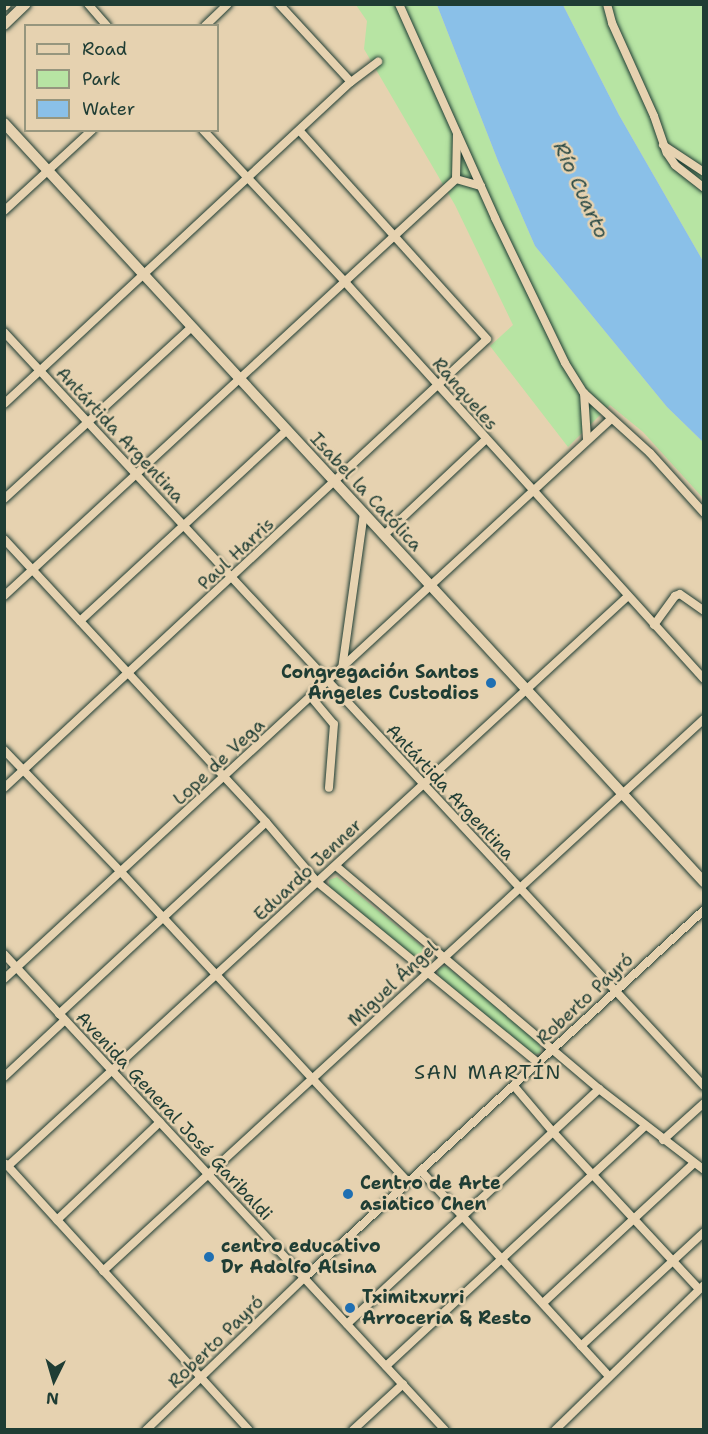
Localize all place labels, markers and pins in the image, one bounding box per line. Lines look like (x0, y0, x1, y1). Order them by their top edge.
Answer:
place label: Congregación Santos Ángeles Custodios (281, 662, 479, 704)
marker: Congregación Santos Ángeles Custodios (484, 676, 498, 690)
place label: Centro de Arte asiatico Chen (360, 1173, 501, 1216)
marker: Centro de Arte asiatico Chen (341, 1187, 355, 1201)
place label: centro educativo Dr Adolfo Alsina (221, 1236, 381, 1278)
marker: centro educativo Dr Adolfo Alsina (202, 1250, 216, 1264)
place label: Tximitxurri Arroceria & Resto (362, 1287, 531, 1330)
marker: Tximitxurri Arroceria & Resto (343, 1301, 357, 1315)

